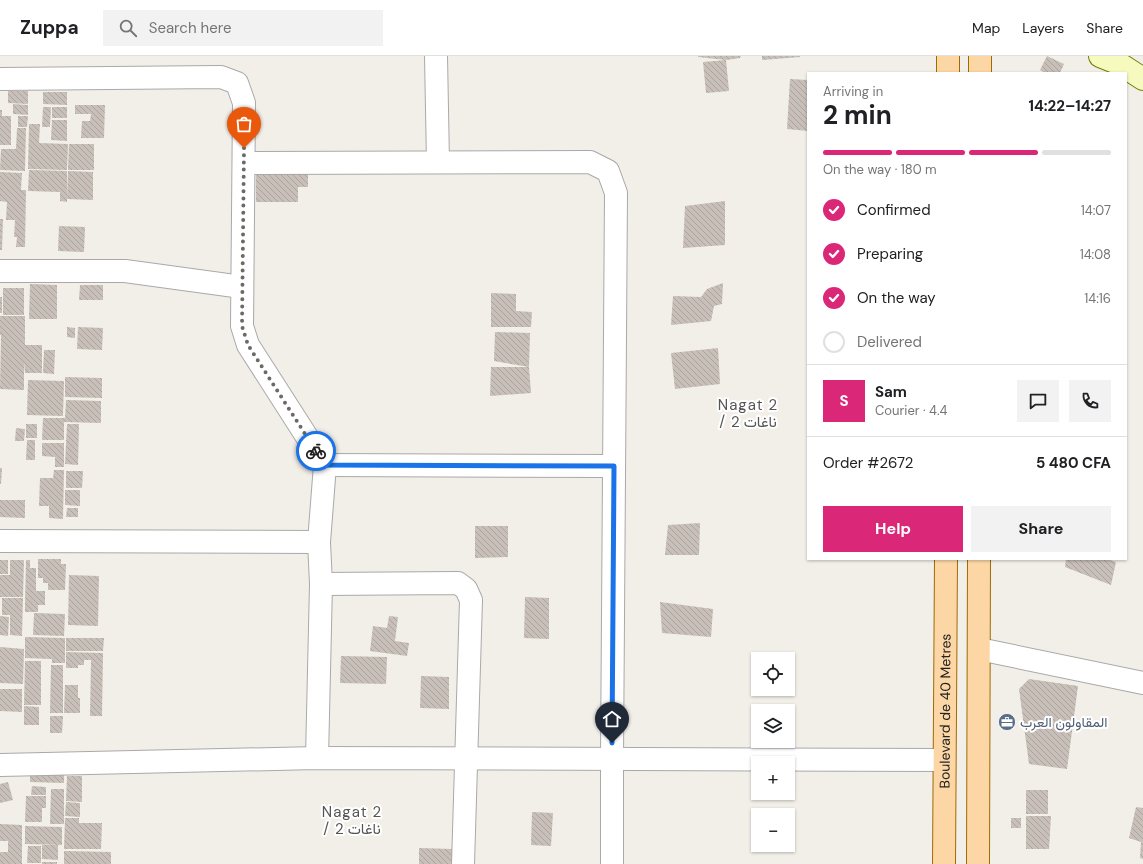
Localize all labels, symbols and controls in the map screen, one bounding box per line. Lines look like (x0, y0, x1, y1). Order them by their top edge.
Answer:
search box (103, 10, 383, 46)
text: Zuppa (20, 15, 79, 40)
icon: search (117, 17, 139, 39)
text: Search here (149, 18, 231, 38)
text: Map (972, 19, 1000, 37)
text: Layers (1022, 19, 1064, 37)
text: Share (1086, 19, 1123, 37)
text: Arriving in (823, 83, 883, 100)
text: 14:22–14:27 (1029, 96, 1111, 116)
text: 2 min (823, 98, 892, 132)
pin (227, 107, 261, 148)
icon: bag (233, 113, 255, 135)
text: On the way · 180 m (823, 161, 937, 178)
icon: check (823, 199, 845, 221)
text: Confirmed (857, 200, 931, 220)
text: 14:07 (1081, 202, 1111, 219)
icon: check (823, 243, 845, 265)
text: Preparing (857, 244, 923, 264)
text: 14:08 (1080, 246, 1111, 263)
icon: check (823, 287, 845, 309)
text: On the way (857, 288, 936, 308)
text: 14:16 (1084, 290, 1111, 307)
text: Delivered (857, 332, 922, 352)
button: chat (1017, 380, 1059, 422)
button: phone (1069, 380, 1111, 422)
text: Sam (875, 382, 907, 402)
text: S (839, 391, 849, 411)
district label: Nagat 2 / ناغات 2 (718, 395, 778, 432)
text: Courier · 4.4 (875, 402, 947, 419)
courier (296, 431, 336, 471)
icon: bike (305, 440, 327, 462)
text: Order #2672 (823, 453, 913, 473)
text: 5 480 CFA (1036, 453, 1111, 473)
button: Help (823, 506, 963, 552)
button: Share (971, 506, 1111, 552)
street label: Boulevard de 40 Metres (935, 634, 955, 789)
map controls (751, 652, 795, 852)
button: locate (751, 652, 795, 696)
pin (595, 702, 629, 743)
button: layers (751, 704, 795, 748)
icon: home (601, 708, 623, 730)
office icon: المقاولون العرب (997, 712, 1017, 732)
place label: المقاولون العرب (1020, 713, 1107, 731)
button: + (751, 756, 795, 800)
district label: Nagat 2 / ناغات 2 (322, 802, 382, 839)
button: − (751, 808, 795, 852)

